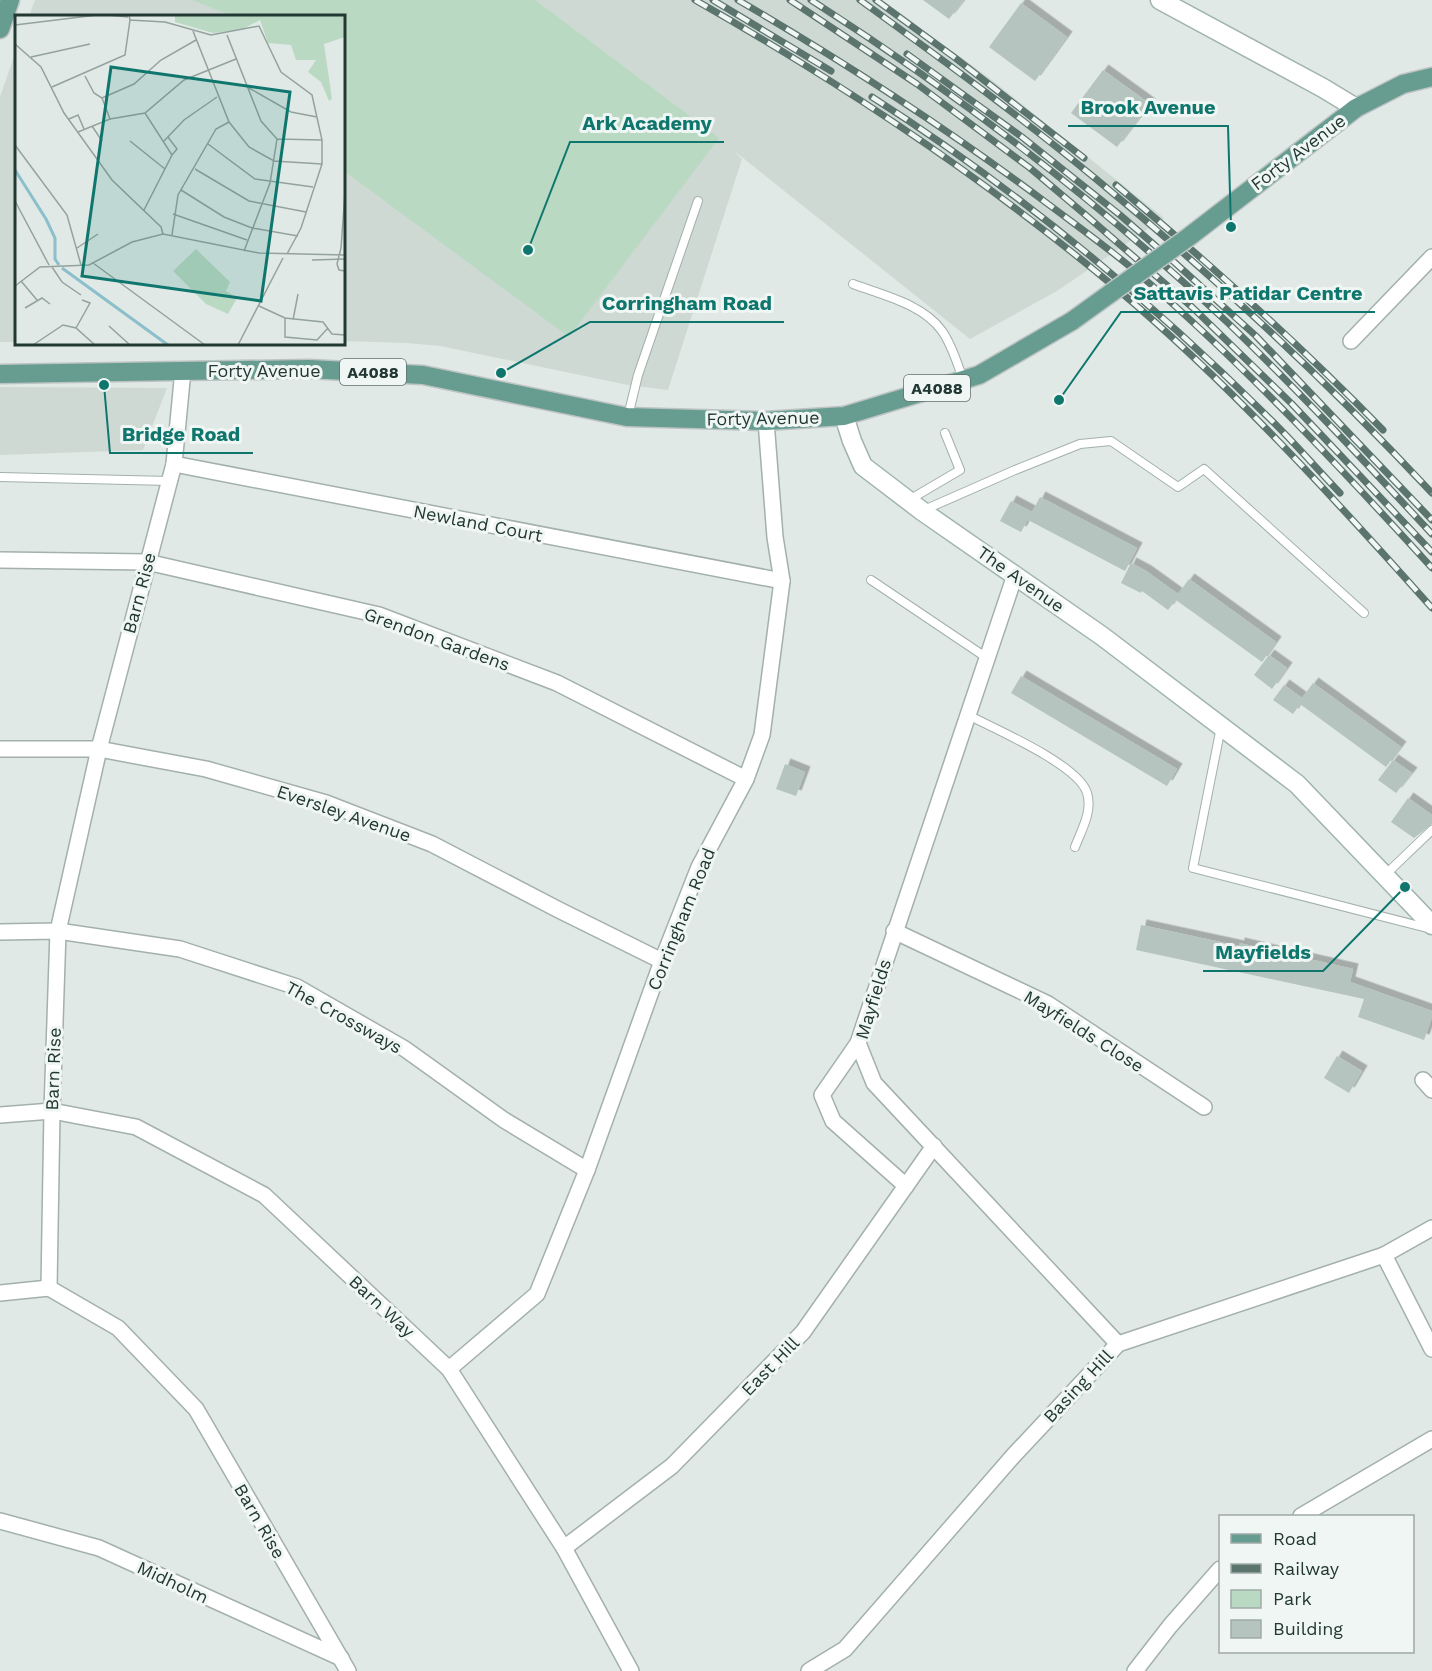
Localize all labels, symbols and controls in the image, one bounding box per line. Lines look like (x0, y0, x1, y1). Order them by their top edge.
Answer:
inset map (15, 15, 345, 345)
callout: Brook Avenue (1068, 88, 1228, 126)
text: Brook Avenue (1080, 95, 1216, 119)
callout: Ark Academy (570, 104, 724, 142)
street label: Forty Avenue (1247, 110, 1349, 194)
text: Ark Academy (582, 111, 712, 135)
callout: Sattavis Patidar Centre (1121, 274, 1375, 312)
text: Sattavis Patidar Centre (1133, 281, 1363, 305)
callout: Corringham Road (590, 284, 784, 322)
text: Corringham Road (602, 291, 772, 315)
road number: A4088 (340, 359, 406, 385)
street label: Forty Avenue (207, 360, 321, 381)
road number: A4088 (904, 375, 970, 401)
street label: Forty Avenue (706, 407, 820, 429)
callout: Bridge Road (110, 415, 253, 453)
text: Bridge Road (122, 422, 240, 446)
street label: Newland Court (412, 500, 545, 546)
street label: The Avenue (974, 541, 1068, 617)
street label: Barn Rise (118, 550, 160, 636)
street label: Grendon Gardens (361, 603, 513, 675)
street label: Eversley Avenue (274, 780, 414, 846)
street label: Corringham Road (643, 845, 719, 993)
callout: Mayfields (1203, 933, 1323, 971)
text: Mayfields (1215, 940, 1311, 964)
street label: Mayfields (851, 956, 895, 1042)
street label: The Crossways (282, 976, 406, 1058)
street label: Mayfields Close (1020, 986, 1148, 1076)
street label: Barn Rise (41, 1027, 65, 1111)
street label: Barn Way (345, 1270, 420, 1342)
street label: East Hill (737, 1332, 804, 1400)
street label: Basing Hill (1039, 1345, 1117, 1427)
street label: Barn Rise (230, 1480, 290, 1562)
legend (1219, 1515, 1414, 1653)
text: Road (1273, 1528, 1317, 1549)
street label: Midholm (134, 1556, 212, 1608)
text: Railway (1273, 1558, 1340, 1579)
text: Park (1273, 1588, 1312, 1609)
text: Building (1273, 1618, 1343, 1639)

